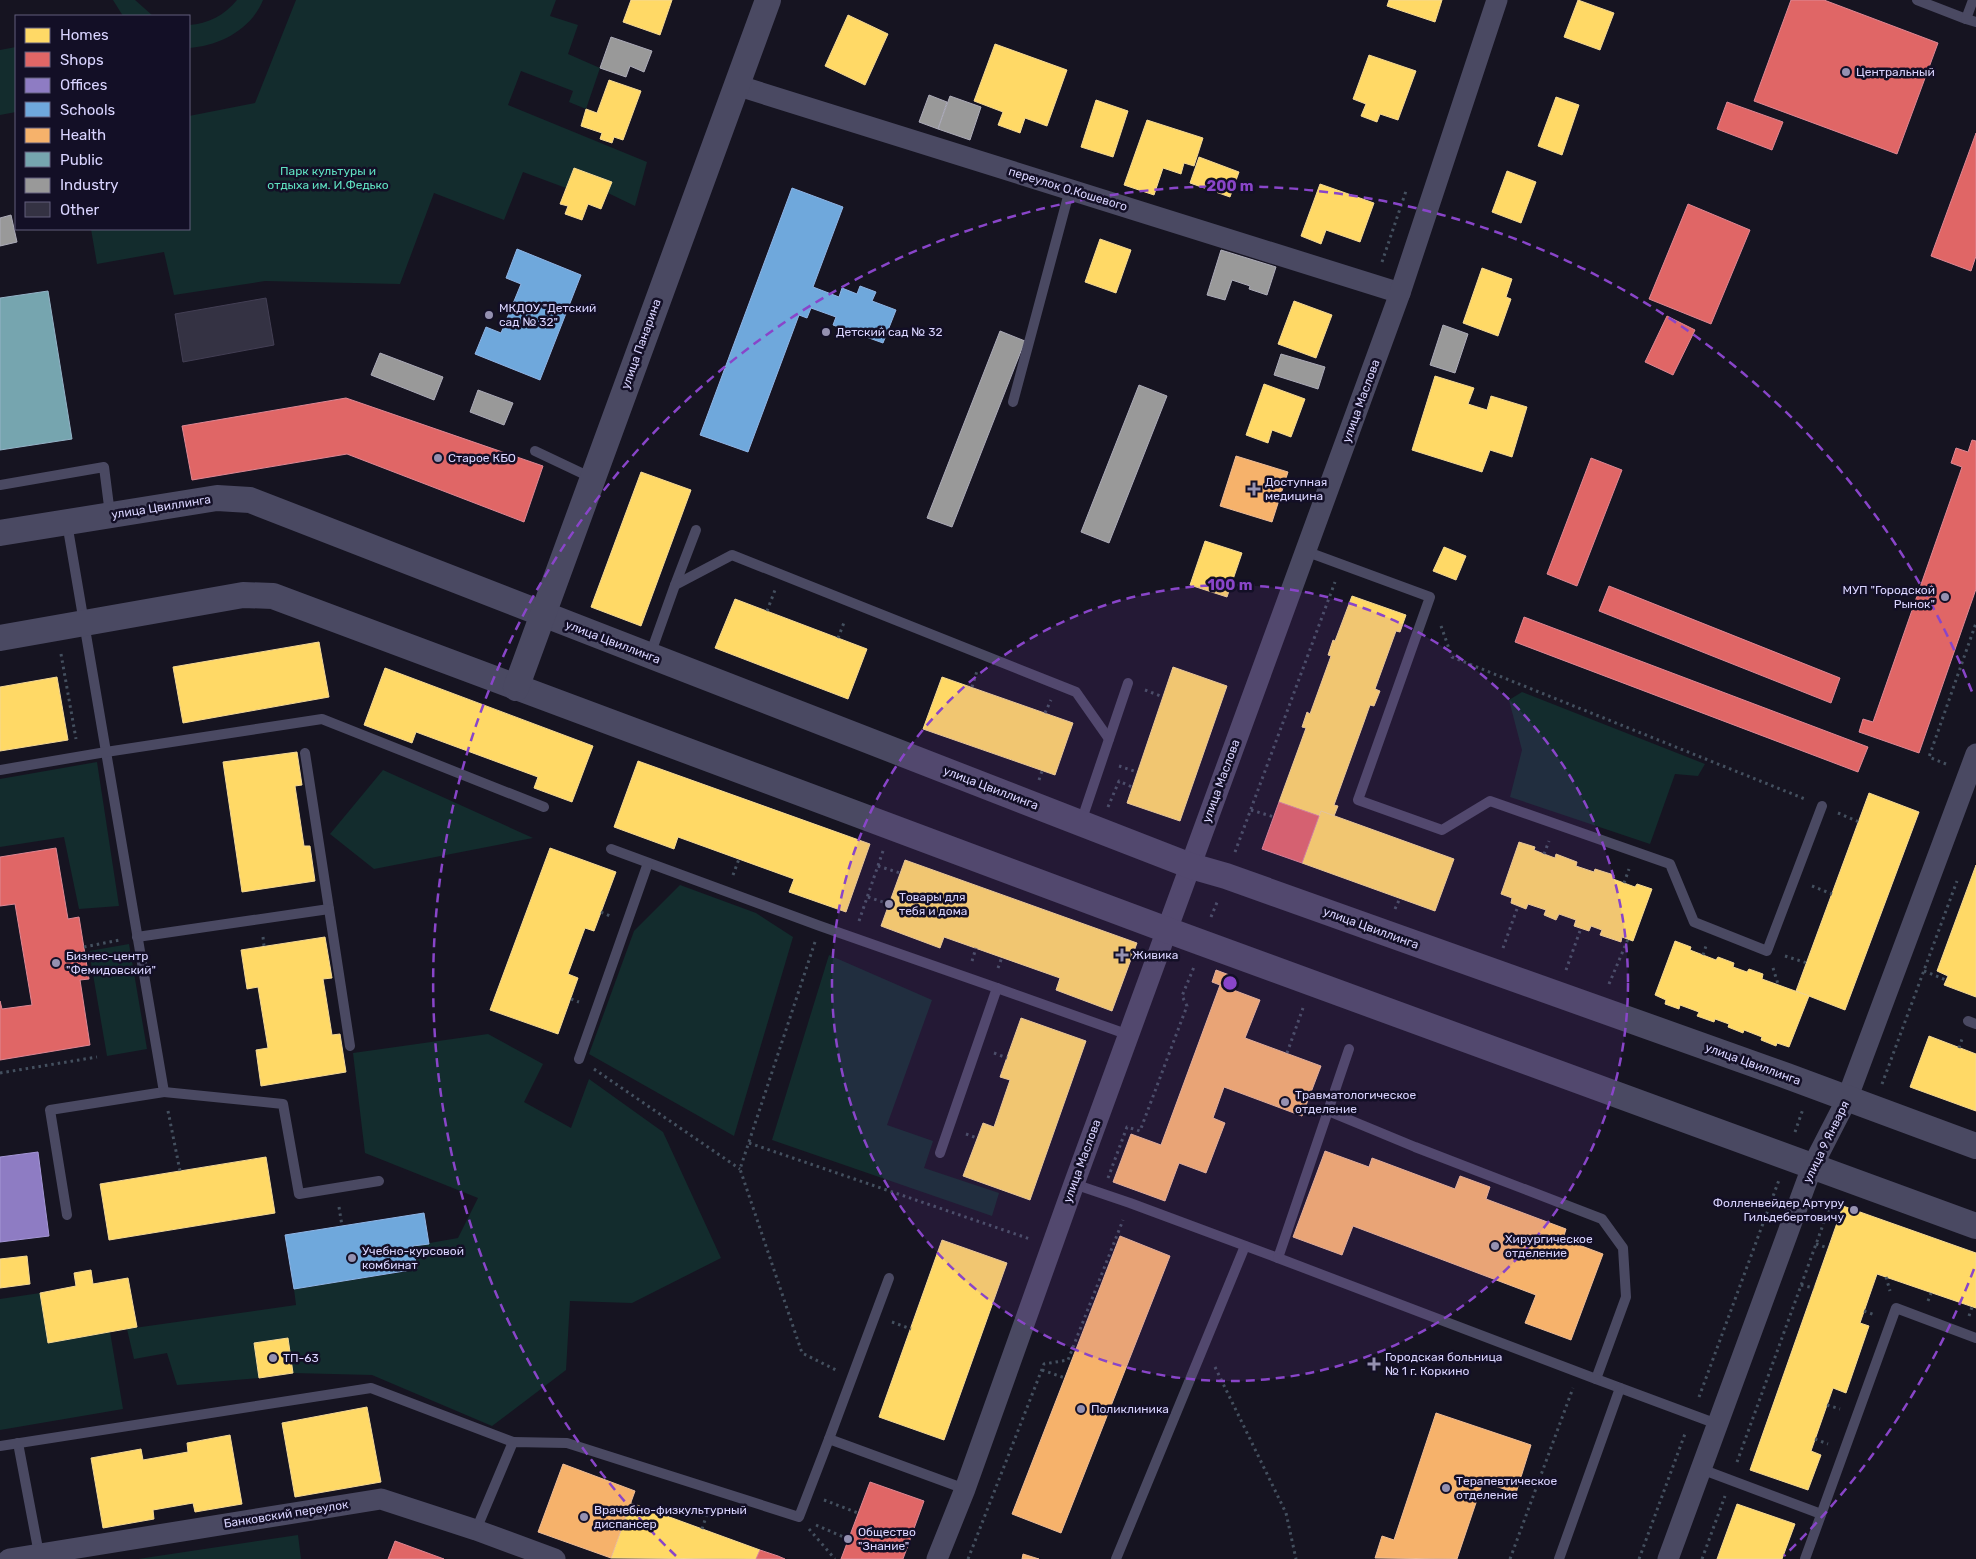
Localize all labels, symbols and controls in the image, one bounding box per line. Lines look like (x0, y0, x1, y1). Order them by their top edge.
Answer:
legend (15, 15, 190, 230)
text: Homes (60, 26, 109, 44)
text: Shops (60, 51, 104, 69)
place label: Центральный (1856, 65, 1935, 79)
marker: Центральный (1840, 66, 1852, 78)
text: Offices (60, 76, 108, 94)
text: Schools (60, 101, 116, 119)
text: Health (60, 126, 106, 144)
text: Public (60, 151, 103, 169)
park label: Парк культуры и отдыха им. И.Федько (267, 164, 389, 192)
street label: переулок О.Кошевого (1007, 164, 1129, 214)
text: Industry (60, 176, 119, 194)
text: 200 m (1206, 177, 1254, 195)
text: Other (60, 201, 100, 219)
street label: улица Панарина (618, 297, 664, 391)
place label: МКДОУ "Детский сад № 32" (499, 301, 596, 329)
marker: МКДОУ "Детский сад № 32" (483, 309, 495, 321)
place label: Детский сад № 32 (836, 325, 942, 339)
marker: Детский сад № 32 (820, 326, 832, 338)
street label: улица Маслова (1339, 358, 1383, 444)
place label: Старое КБО (448, 451, 516, 465)
marker: Старое КБО (432, 452, 444, 464)
place label: Доступная медицина (1265, 475, 1327, 503)
marker: Доступная медицина (1247, 482, 1261, 496)
street label: улица Цвиллинга (110, 492, 212, 522)
text: 100 m (1208, 576, 1252, 594)
place label: МУП "Городской Рынок" (1843, 583, 1935, 611)
marker: МУП "Городской Рынок" (1939, 591, 1951, 603)
street label: улица Цвиллинга (564, 617, 662, 667)
street label: улица Маслова (1199, 738, 1243, 824)
street label: улица Цвиллинга (942, 763, 1040, 813)
place label: Товары для тебя и дома (899, 890, 967, 918)
marker: Товары для тебя и дома (883, 898, 895, 910)
street label: улица Цвиллинга (1321, 904, 1421, 952)
place label: Живика (1132, 948, 1178, 962)
place label: Бизнес-центр "Фемидовский" (66, 949, 156, 977)
marker: Живика (1116, 949, 1128, 961)
marker: Бизнес-центр "Фемидовский" (50, 957, 62, 969)
centre of rings (1221, 974, 1239, 992)
street label: улица Цвиллинга (1703, 1040, 1803, 1088)
place label: Травматологическое отделение (1295, 1088, 1416, 1116)
marker: Травматологическое отделение (1279, 1096, 1291, 1108)
street label: улица 9 Января (1800, 1099, 1852, 1185)
street label: улица Маслова (1060, 1118, 1104, 1204)
place label: Фолленвейдер Артуру Гильдебертовичу (1713, 1196, 1844, 1224)
marker: Фолленвейдер Артуру Гильдебертовичу (1848, 1204, 1860, 1216)
place label: Хирургическое отделение (1505, 1232, 1593, 1260)
marker: Хирургическое отделение (1489, 1240, 1501, 1252)
place label: Учебно-курсовой комбинат (362, 1244, 464, 1272)
marker: Учебно-курсовой комбинат (346, 1252, 358, 1264)
place label: Городская больница № 1 г. Коркино (1385, 1350, 1502, 1378)
place label: ТП-63 (283, 1351, 319, 1365)
marker: ТП-63 (267, 1352, 279, 1364)
marker: Городская больница № 1 г. Коркино (1367, 1357, 1381, 1371)
place label: Поликлиника (1091, 1402, 1169, 1416)
marker: Поликлиника (1075, 1403, 1087, 1415)
place label: Терапевтическое отделение (1456, 1474, 1557, 1502)
marker: Терапевтическое отделение (1440, 1482, 1452, 1494)
street label: Банковский переулок (223, 1497, 350, 1531)
place label: Врачебно-физкультурный диспансер (594, 1503, 747, 1531)
marker: Врачебно-физкультурный диспансер (578, 1511, 590, 1523)
place label: Общество "Знание" (858, 1525, 916, 1553)
marker: Общество "Знание" (842, 1533, 854, 1545)

